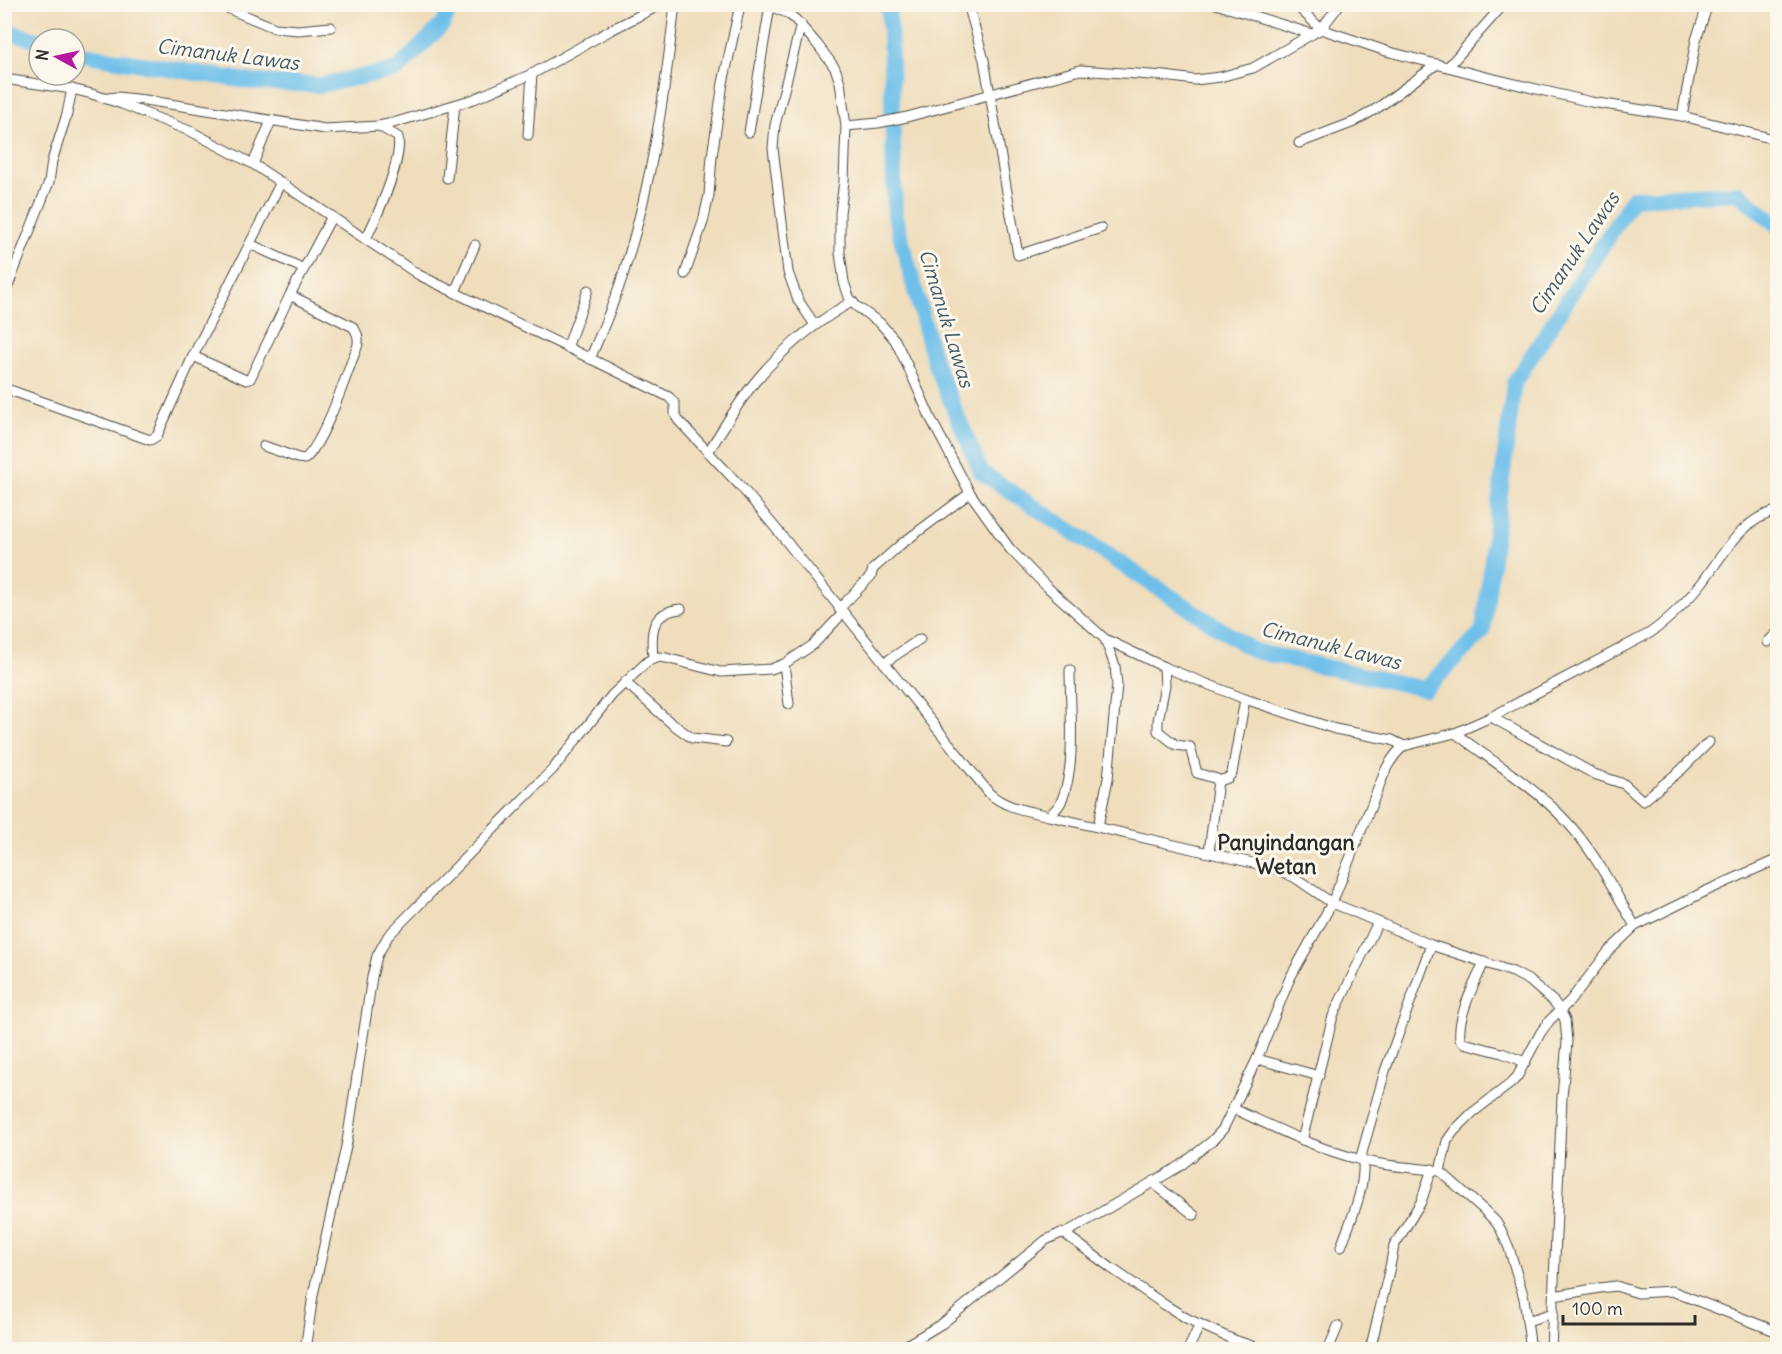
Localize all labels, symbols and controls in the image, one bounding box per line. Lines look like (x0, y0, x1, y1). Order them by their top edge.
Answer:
north arrow (27, 27, 87, 87)
water label: Cimanuk Lawas (155, 33, 302, 75)
text: N (31, 48, 53, 62)
water label: Cimanuk Lawas (1524, 185, 1625, 319)
water label: Cimanuk Lawas (914, 246, 980, 392)
water label: Cimanuk Lawas (1259, 616, 1405, 675)
district label: Panyindangan Wetan (1217, 829, 1355, 880)
scale bar (1563, 1288, 1695, 1326)
text: 100 m (1572, 1297, 1623, 1320)

